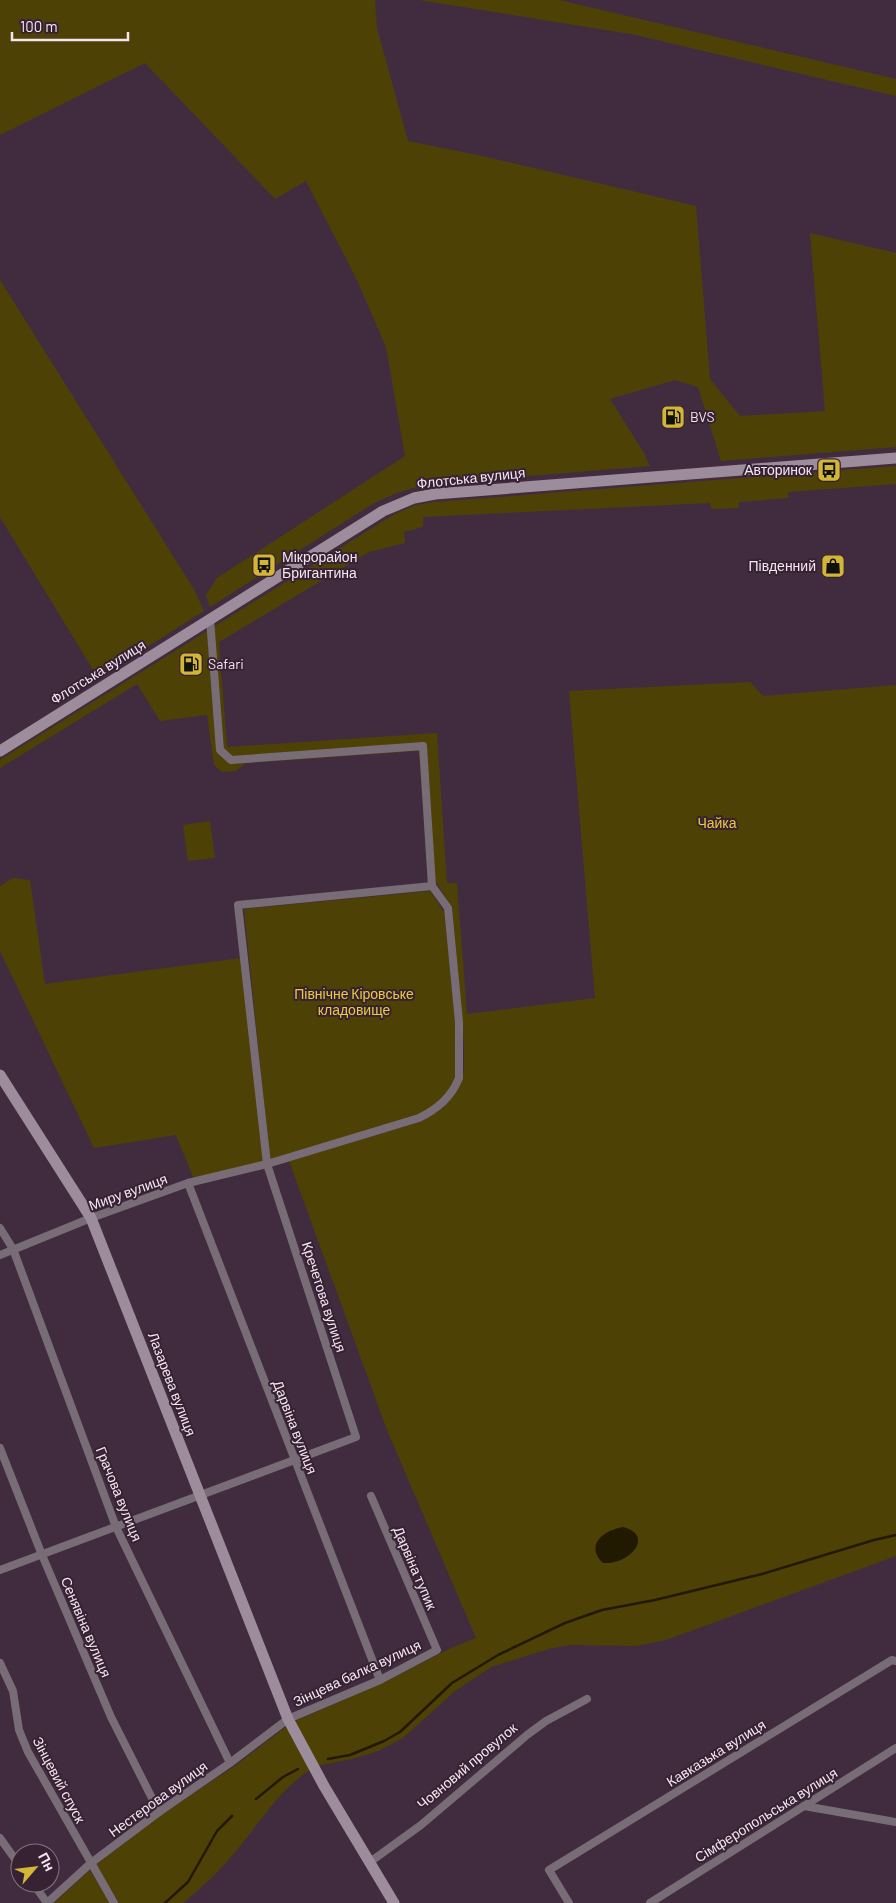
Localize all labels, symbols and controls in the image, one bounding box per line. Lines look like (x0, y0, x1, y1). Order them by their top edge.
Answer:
scale bar (12, 10, 129, 42)
text: 100 m (20, 17, 58, 35)
fuel station icon: BVS (660, 404, 686, 430)
place label: BVS (690, 408, 715, 425)
bus stop icon: Авторинок (816, 457, 842, 483)
place label: Авторинок (744, 461, 813, 478)
street label: Флотська вулиця (416, 463, 526, 492)
place label: Мікрорайон Бригантина (282, 548, 357, 581)
bus stop icon: Мікрорайон Бригантина (251, 552, 277, 578)
shop icon: Південний (820, 553, 846, 579)
place label: Південний (748, 557, 816, 574)
street label: Флотська вулиця (47, 635, 148, 708)
fuel station icon: Safari (178, 651, 204, 677)
place label: Safari (208, 655, 244, 672)
park label: Чайка (697, 814, 737, 831)
park label: Північне Кіровське кладовище (294, 985, 414, 1018)
street label: Миру вулиця (86, 1169, 169, 1214)
street label: Кречетова вулиця (299, 1239, 350, 1354)
street label: Лазарева вулиця (145, 1329, 200, 1438)
street label: Дарвіна вулиця (270, 1377, 321, 1476)
street label: Грачова вулиця (93, 1444, 146, 1544)
street label: Дарвіна тупик (390, 1524, 441, 1613)
street label: Сенявіна вулиця (58, 1574, 115, 1680)
street label: Зінцева балка вулиця (290, 1635, 423, 1710)
street label: Кавказька вулиця (663, 1715, 768, 1790)
street label: Човновий провулок (413, 1718, 521, 1812)
street label: Зінцевий спуск (30, 1734, 90, 1827)
street label: Нестерова вулиця (105, 1757, 210, 1840)
street label: Сімферопольська вулиця (691, 1764, 840, 1865)
north arrow (10, 1843, 60, 1893)
text: Пн (35, 1849, 59, 1874)

